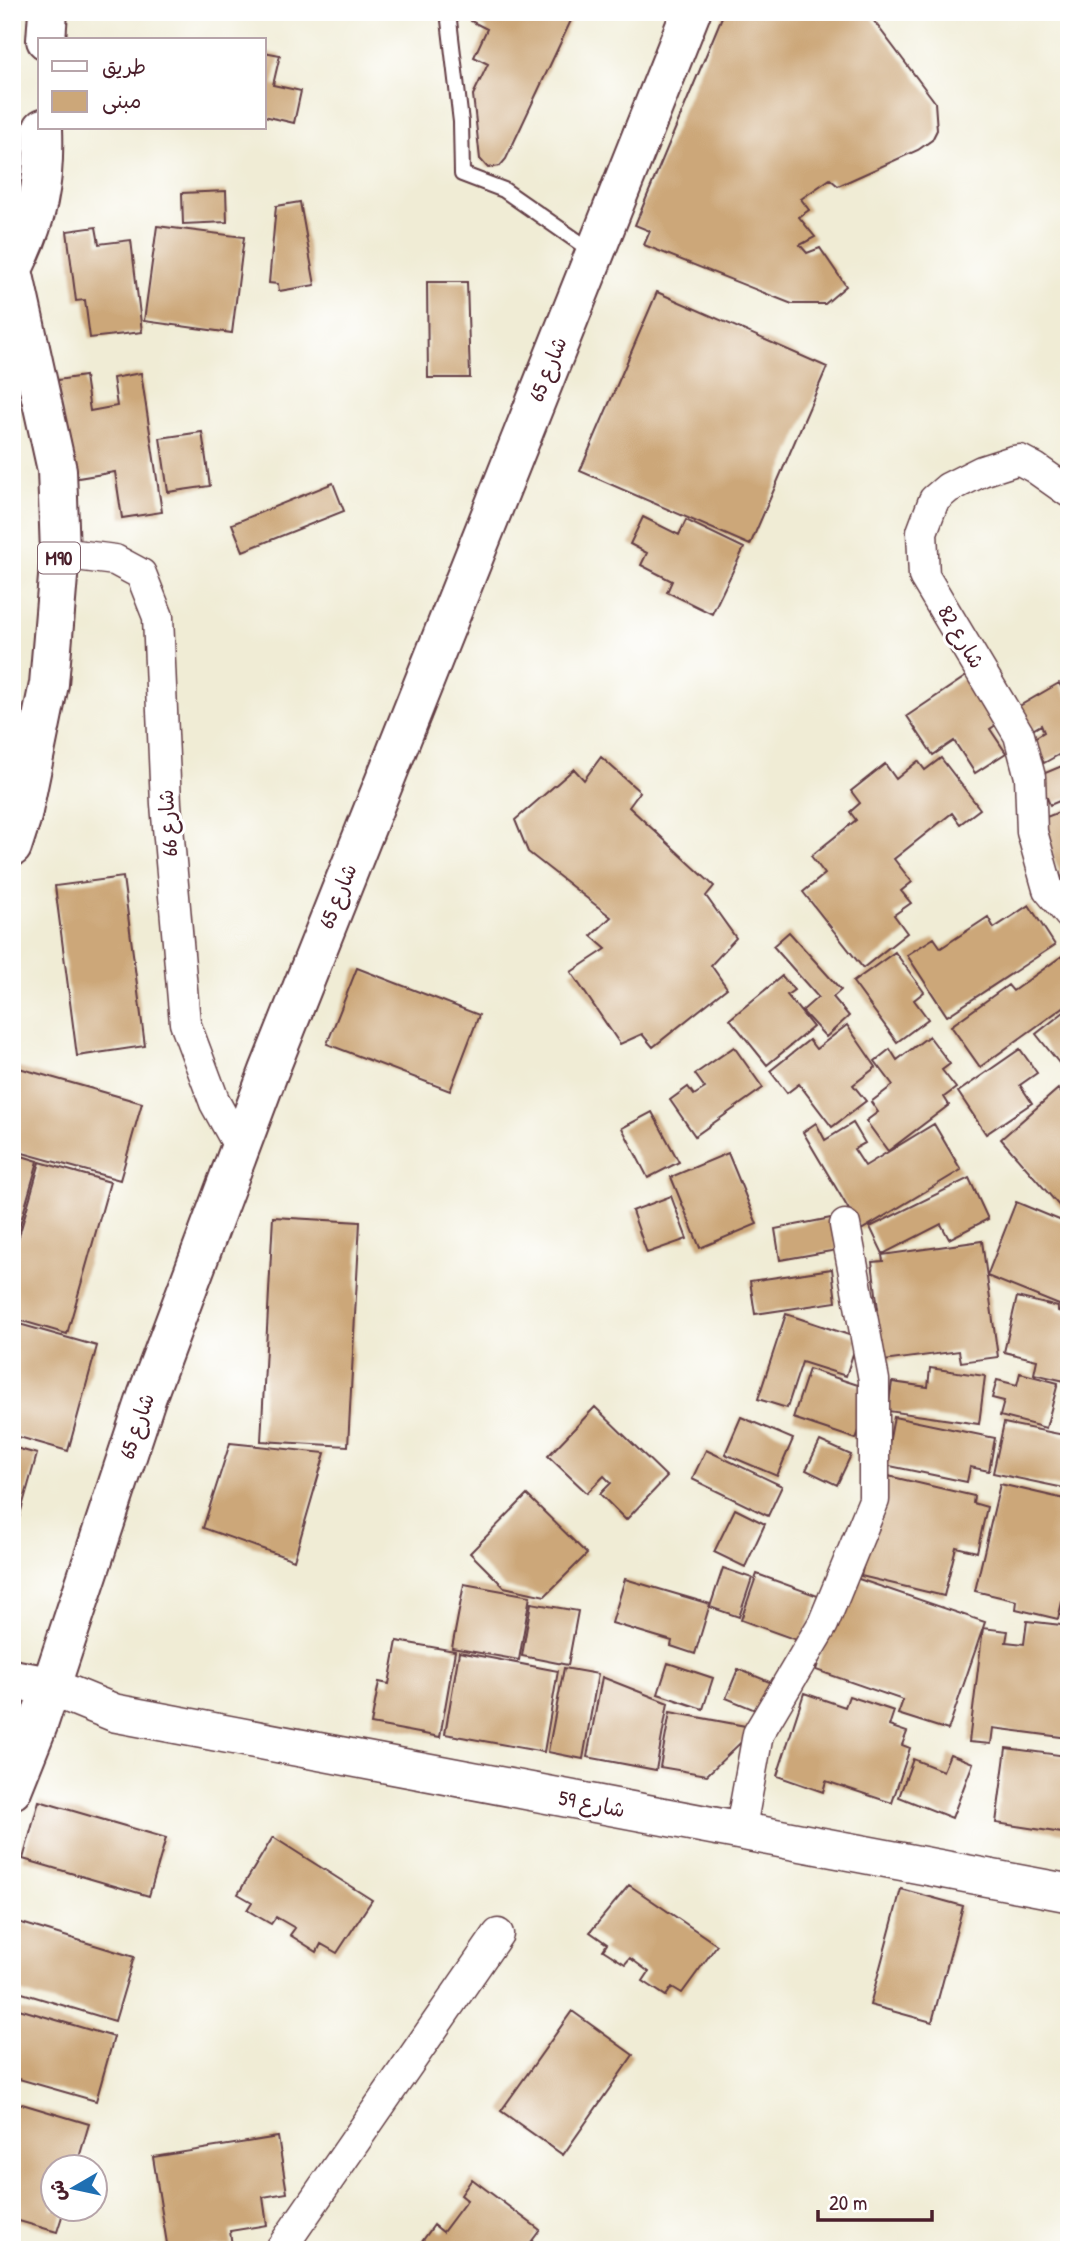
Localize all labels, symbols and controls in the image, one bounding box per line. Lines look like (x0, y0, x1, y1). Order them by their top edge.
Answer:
legend (38, 38, 266, 130)
text: طريق (102, 52, 146, 81)
text: مبنى (102, 86, 141, 115)
street label: شارع 65 (521, 332, 575, 406)
road number: M90 (38, 542, 80, 573)
street label: شارع 82 (930, 600, 992, 674)
street label: شارع 66 (151, 789, 185, 857)
street label: شارع 65 (311, 859, 365, 933)
street label: شارع 65 (112, 1389, 162, 1463)
street label: شارع 59 (556, 1783, 628, 1825)
north arrow (38, 2154, 108, 2224)
text: ش (43, 2178, 72, 2203)
scale bar (818, 2178, 932, 2222)
text: 20 m (829, 2188, 867, 2217)

